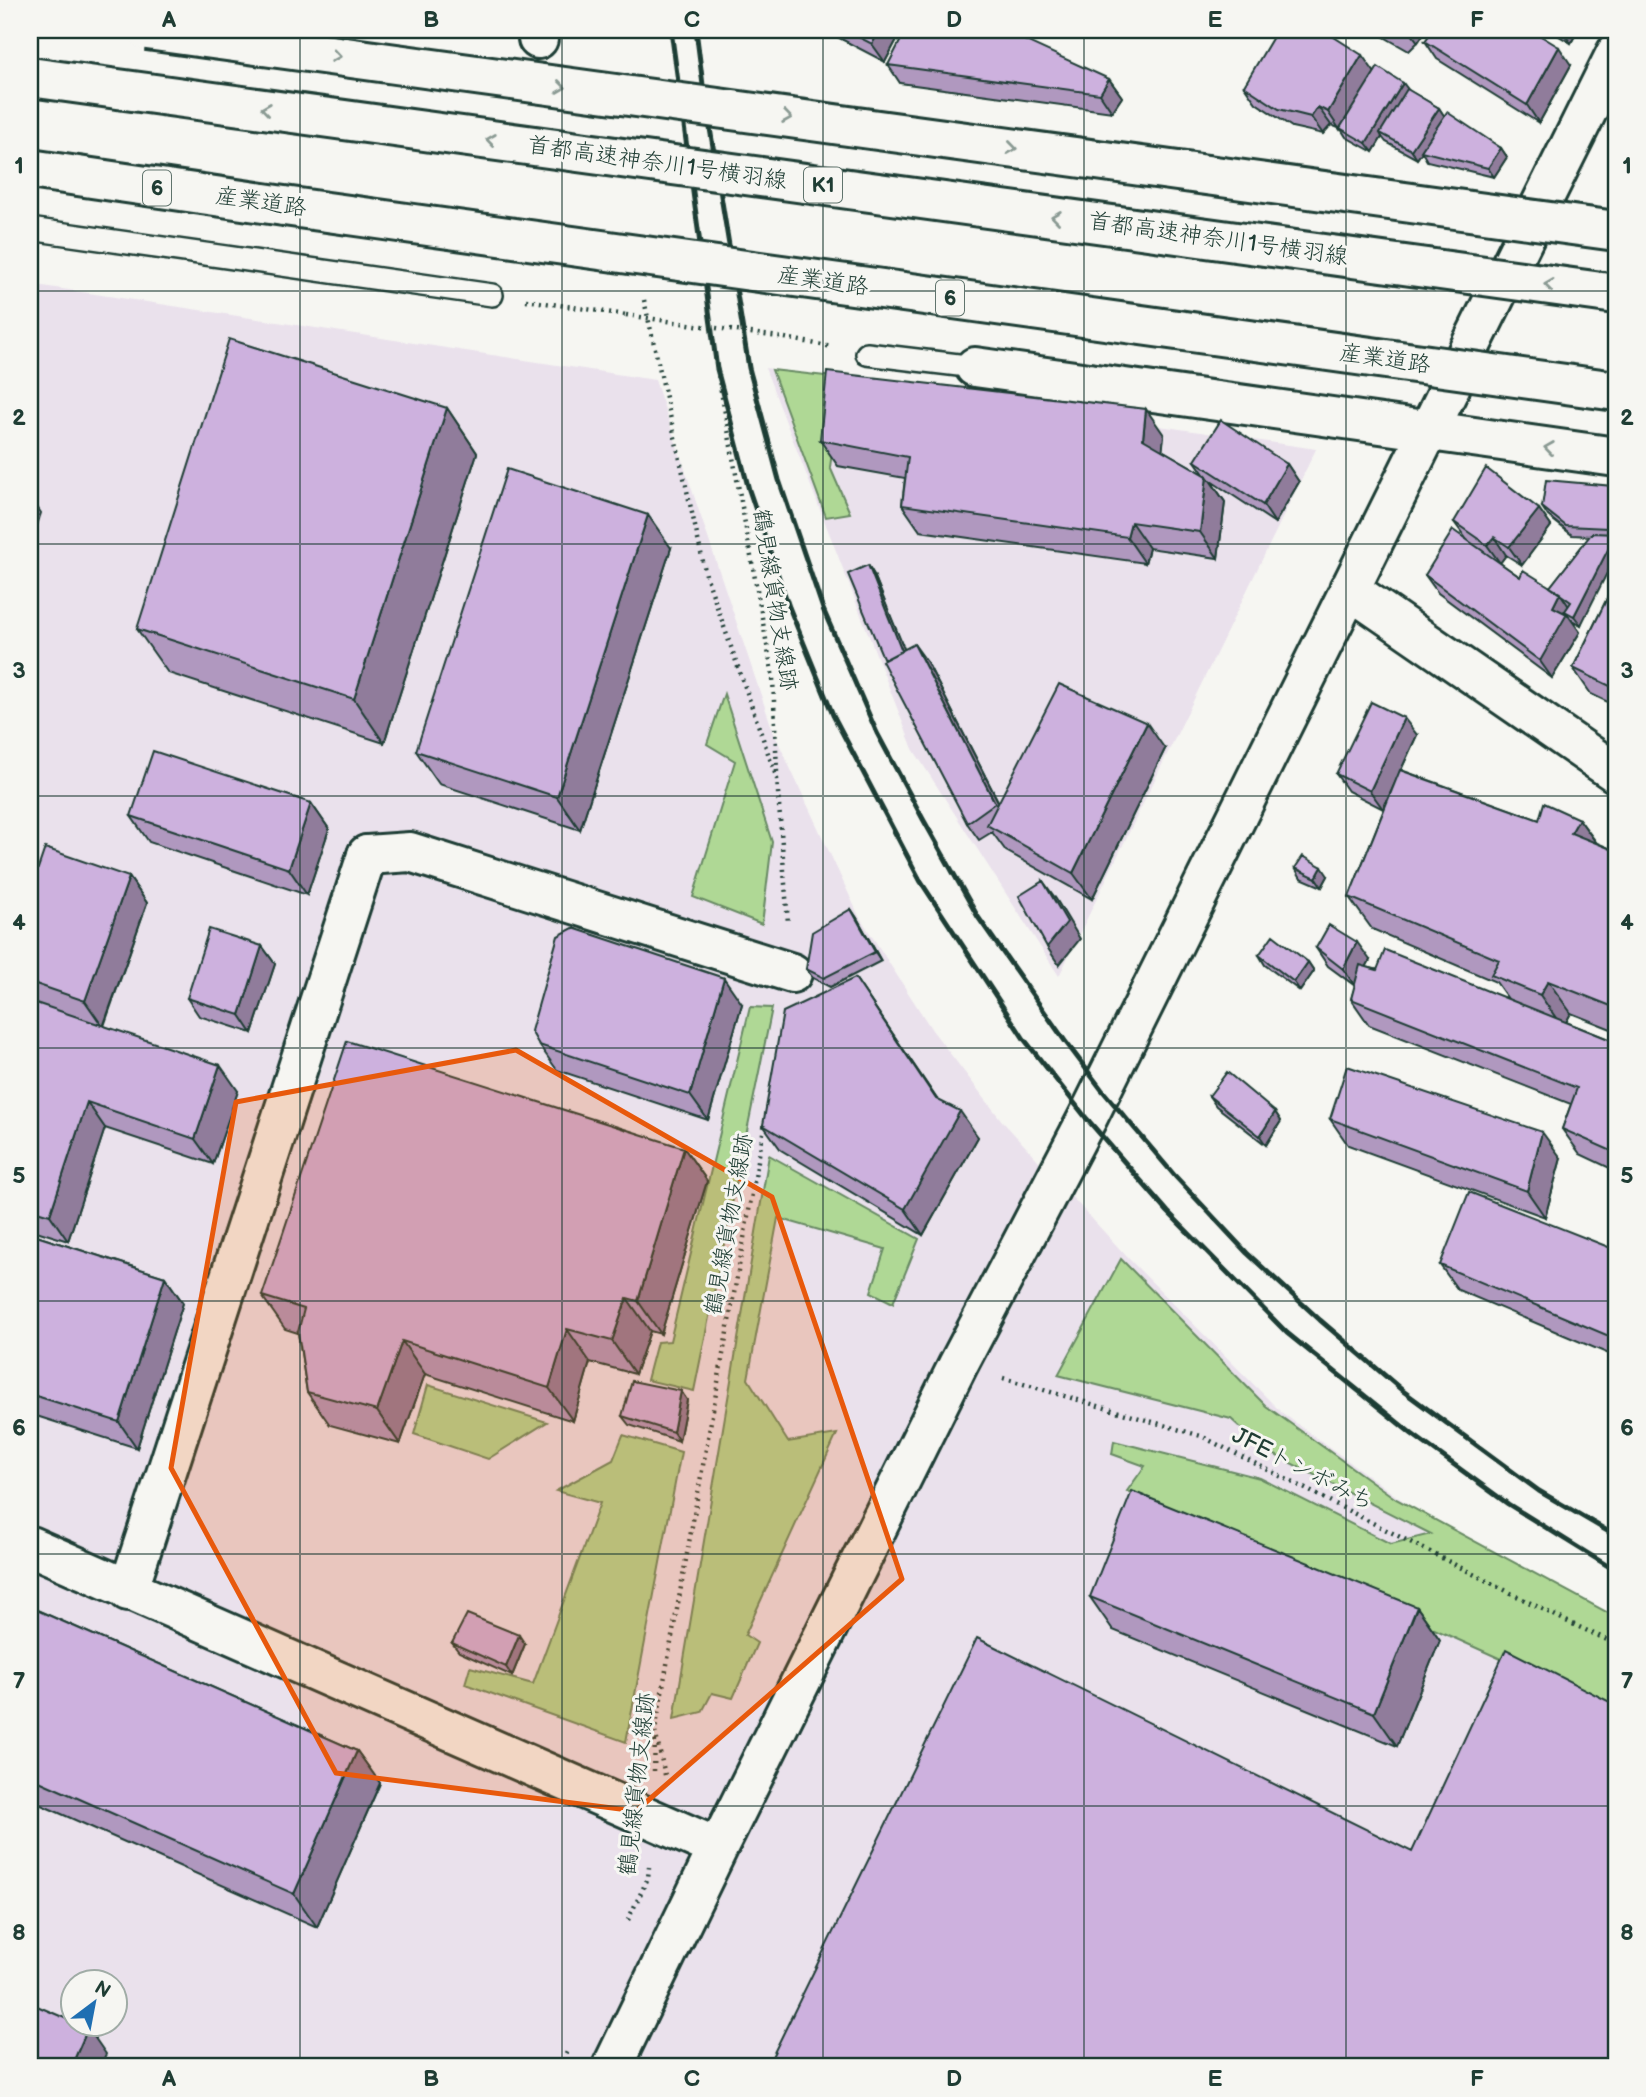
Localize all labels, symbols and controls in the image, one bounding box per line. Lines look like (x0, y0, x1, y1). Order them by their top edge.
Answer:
text: A (161, 6, 177, 34)
text: B (423, 6, 439, 34)
text: C (684, 6, 700, 34)
text: D (946, 6, 962, 34)
text: E (1208, 6, 1223, 34)
text: F (1470, 6, 1484, 34)
one-way arrow (330, 48, 342, 63)
one-way arrow (556, 79, 567, 94)
one-way arrow (260, 102, 271, 117)
one-way arrow (781, 110, 793, 125)
street label: 首都高速神奈川1号横羽線 (525, 131, 789, 195)
one-way arrow (485, 133, 497, 148)
one-way arrow (1006, 141, 1018, 156)
text: 1 (14, 152, 24, 180)
text: 1 (1622, 152, 1632, 180)
road number: K1 (804, 168, 842, 202)
road number: 6 (143, 170, 171, 206)
street label: 産業道路 (213, 182, 309, 222)
street label: 首都高速神奈川1号横羽線 (1086, 207, 1350, 271)
one-way arrow (1050, 210, 1062, 225)
street label: 産業道路 (775, 261, 871, 301)
one-way arrow (1543, 277, 1554, 292)
road number: 6 (936, 280, 964, 316)
street label: 産業道路 (1337, 339, 1433, 379)
text: 2 (12, 404, 26, 432)
text: 2 (1620, 404, 1634, 432)
one-way arrow (1543, 440, 1554, 455)
street label: 鶴見線貨物支線跡 (747, 507, 803, 693)
text: 3 (12, 657, 26, 685)
text: 3 (1620, 657, 1634, 685)
text: 4 (12, 909, 26, 937)
text: 4 (1620, 909, 1634, 937)
street label: 鶴見線貨物支線跡 (699, 1131, 759, 1317)
text: 5 (12, 1162, 26, 1190)
text: 5 (1620, 1162, 1634, 1190)
text: 6 (12, 1414, 26, 1442)
text: 6 (1620, 1414, 1634, 1442)
street label: JFEトンボみち (1227, 1421, 1379, 1517)
text: 7 (13, 1667, 26, 1695)
text: 7 (1621, 1667, 1634, 1695)
street label: 鶴見線貨物支線跡 (613, 1691, 661, 1877)
text: 8 (12, 1919, 26, 1947)
text: 8 (1620, 1919, 1634, 1947)
north arrow (60, 1968, 130, 2038)
text: N (90, 1976, 114, 2003)
text: A (161, 2065, 177, 2093)
text: B (423, 2065, 439, 2093)
text: C (684, 2065, 700, 2093)
text: D (946, 2065, 962, 2093)
text: E (1208, 2065, 1223, 2093)
text: F (1470, 2065, 1484, 2093)

